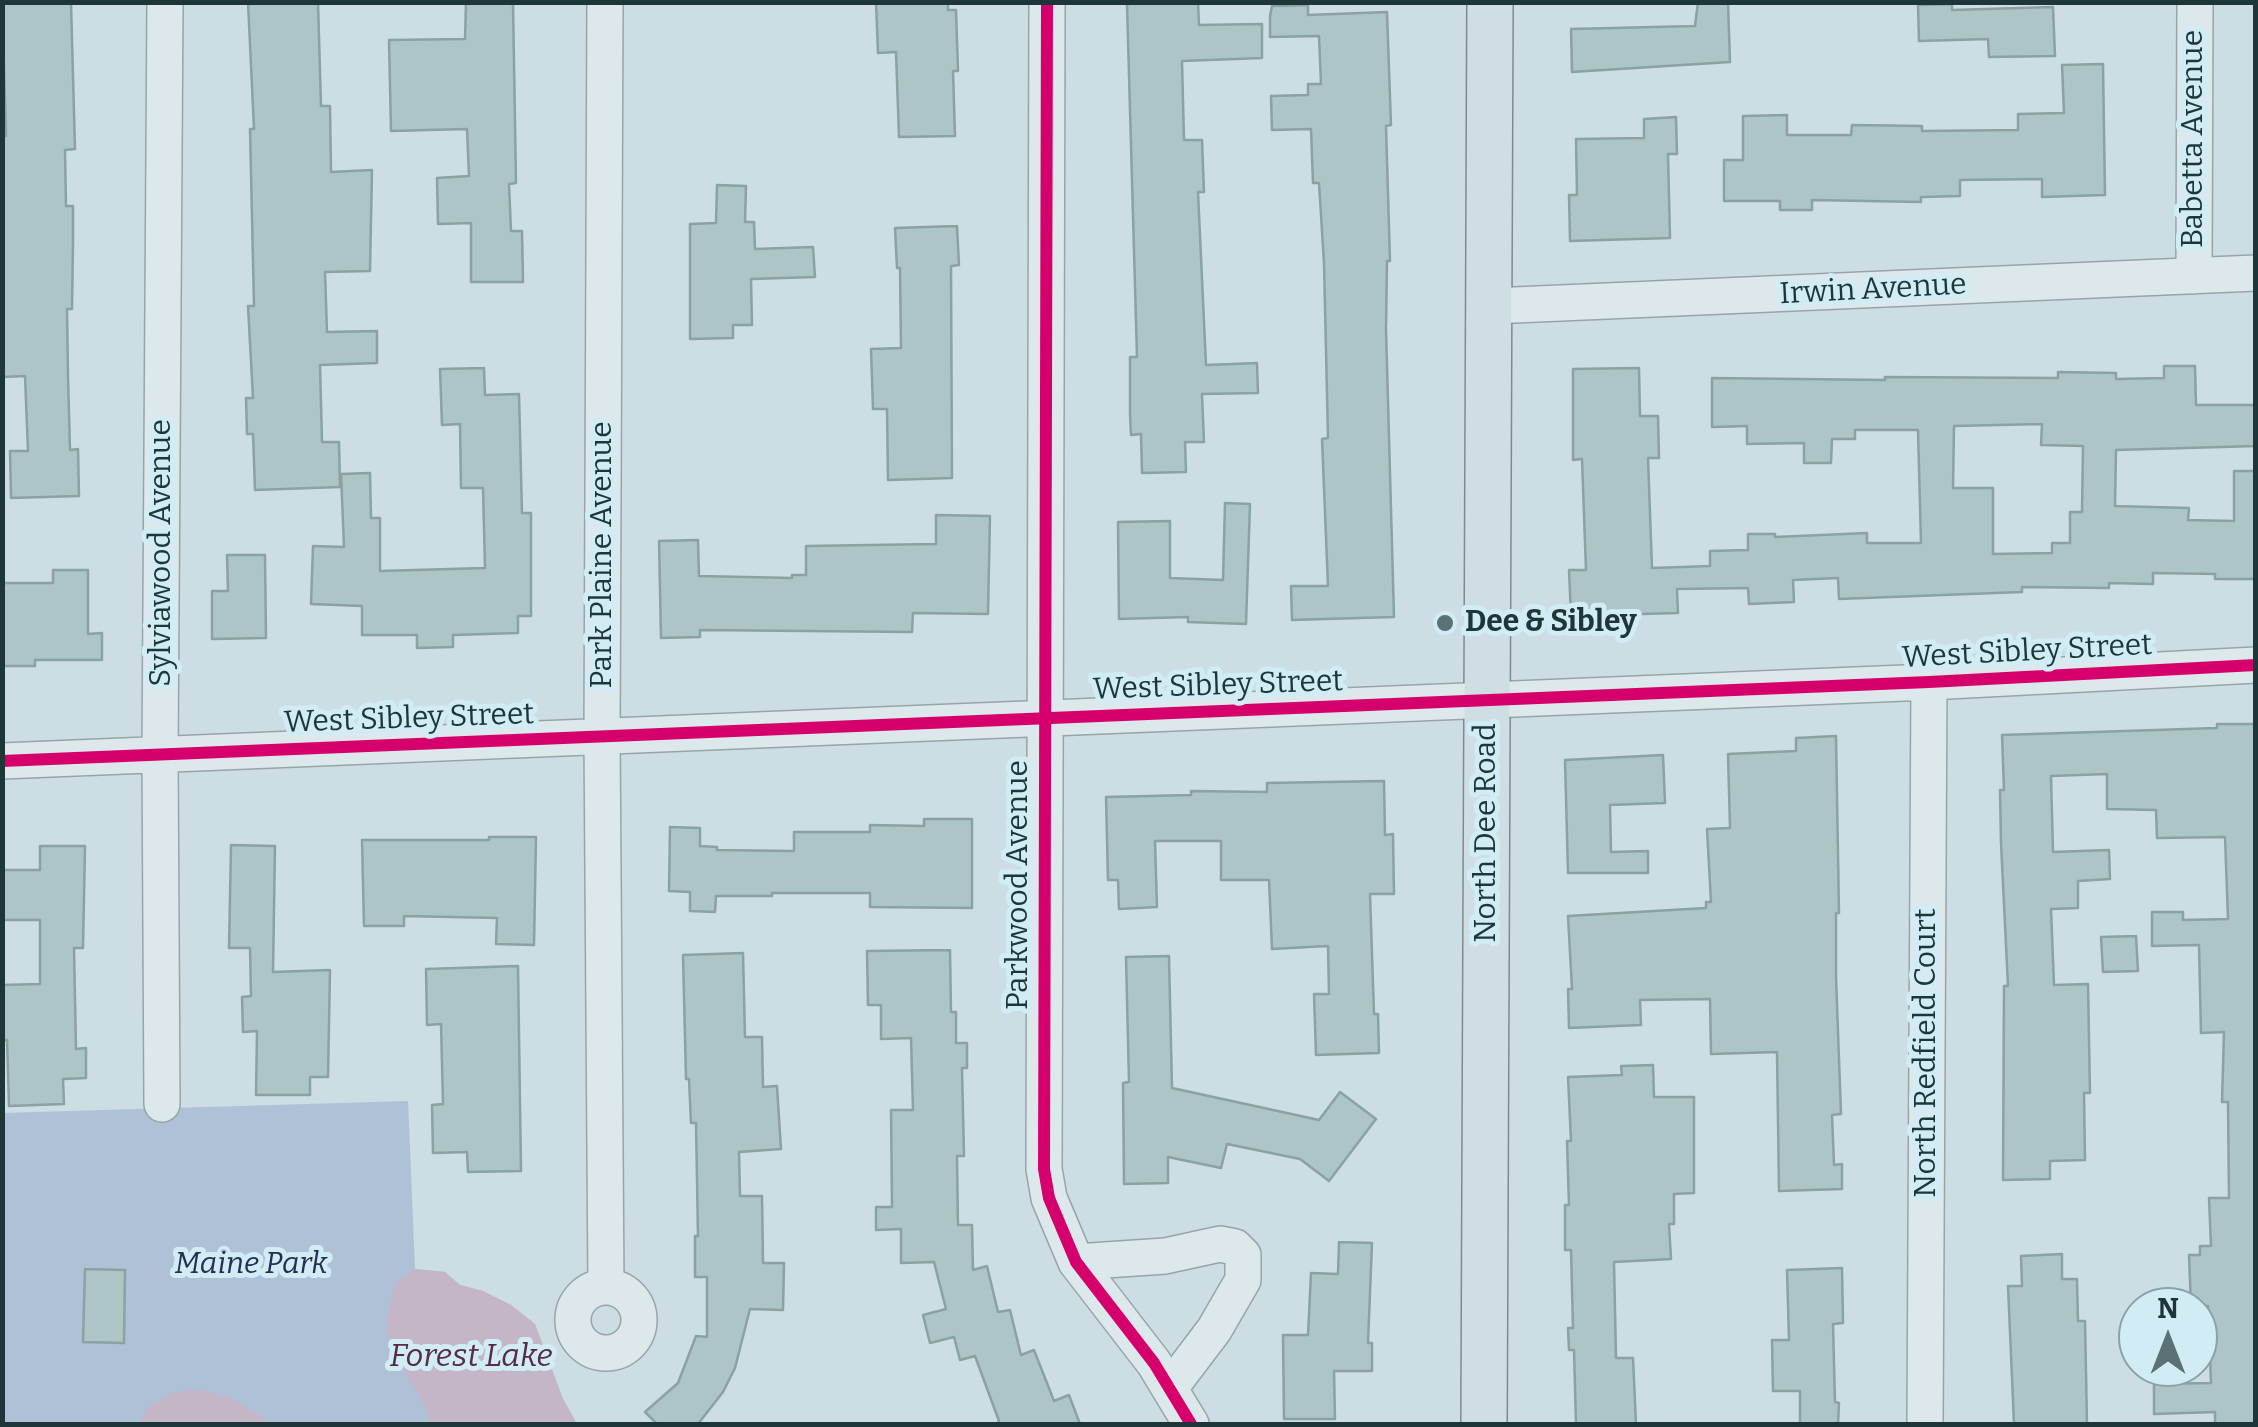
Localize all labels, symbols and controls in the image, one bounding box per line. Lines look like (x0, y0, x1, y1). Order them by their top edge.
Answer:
street label: Babetta Avenue (2176, 30, 2212, 248)
street label: Irwin Avenue (1779, 267, 1967, 313)
street label: Sylviawood Avenue (144, 419, 180, 687)
street label: Park Plaine Avenue (585, 421, 621, 689)
place label: Dee & Sibley (1465, 605, 1637, 641)
marker: Dee & Sibley (1434, 612, 1456, 634)
street label: West Sibley Street (1901, 627, 2153, 677)
street label: West Sibley Street (1092, 664, 1344, 708)
street label: West Sibley Street (283, 697, 535, 741)
street label: North Dee Road (1469, 723, 1505, 943)
street label: Parkwood Avenue (1001, 760, 1037, 1010)
street label: North Redfield Court (1909, 908, 1945, 1198)
park label: Maine Park (174, 1247, 328, 1283)
north arrow (2118, 1287, 2218, 1387)
text: N (2157, 1292, 2179, 1325)
water label: Forest Lake (389, 1338, 553, 1376)

